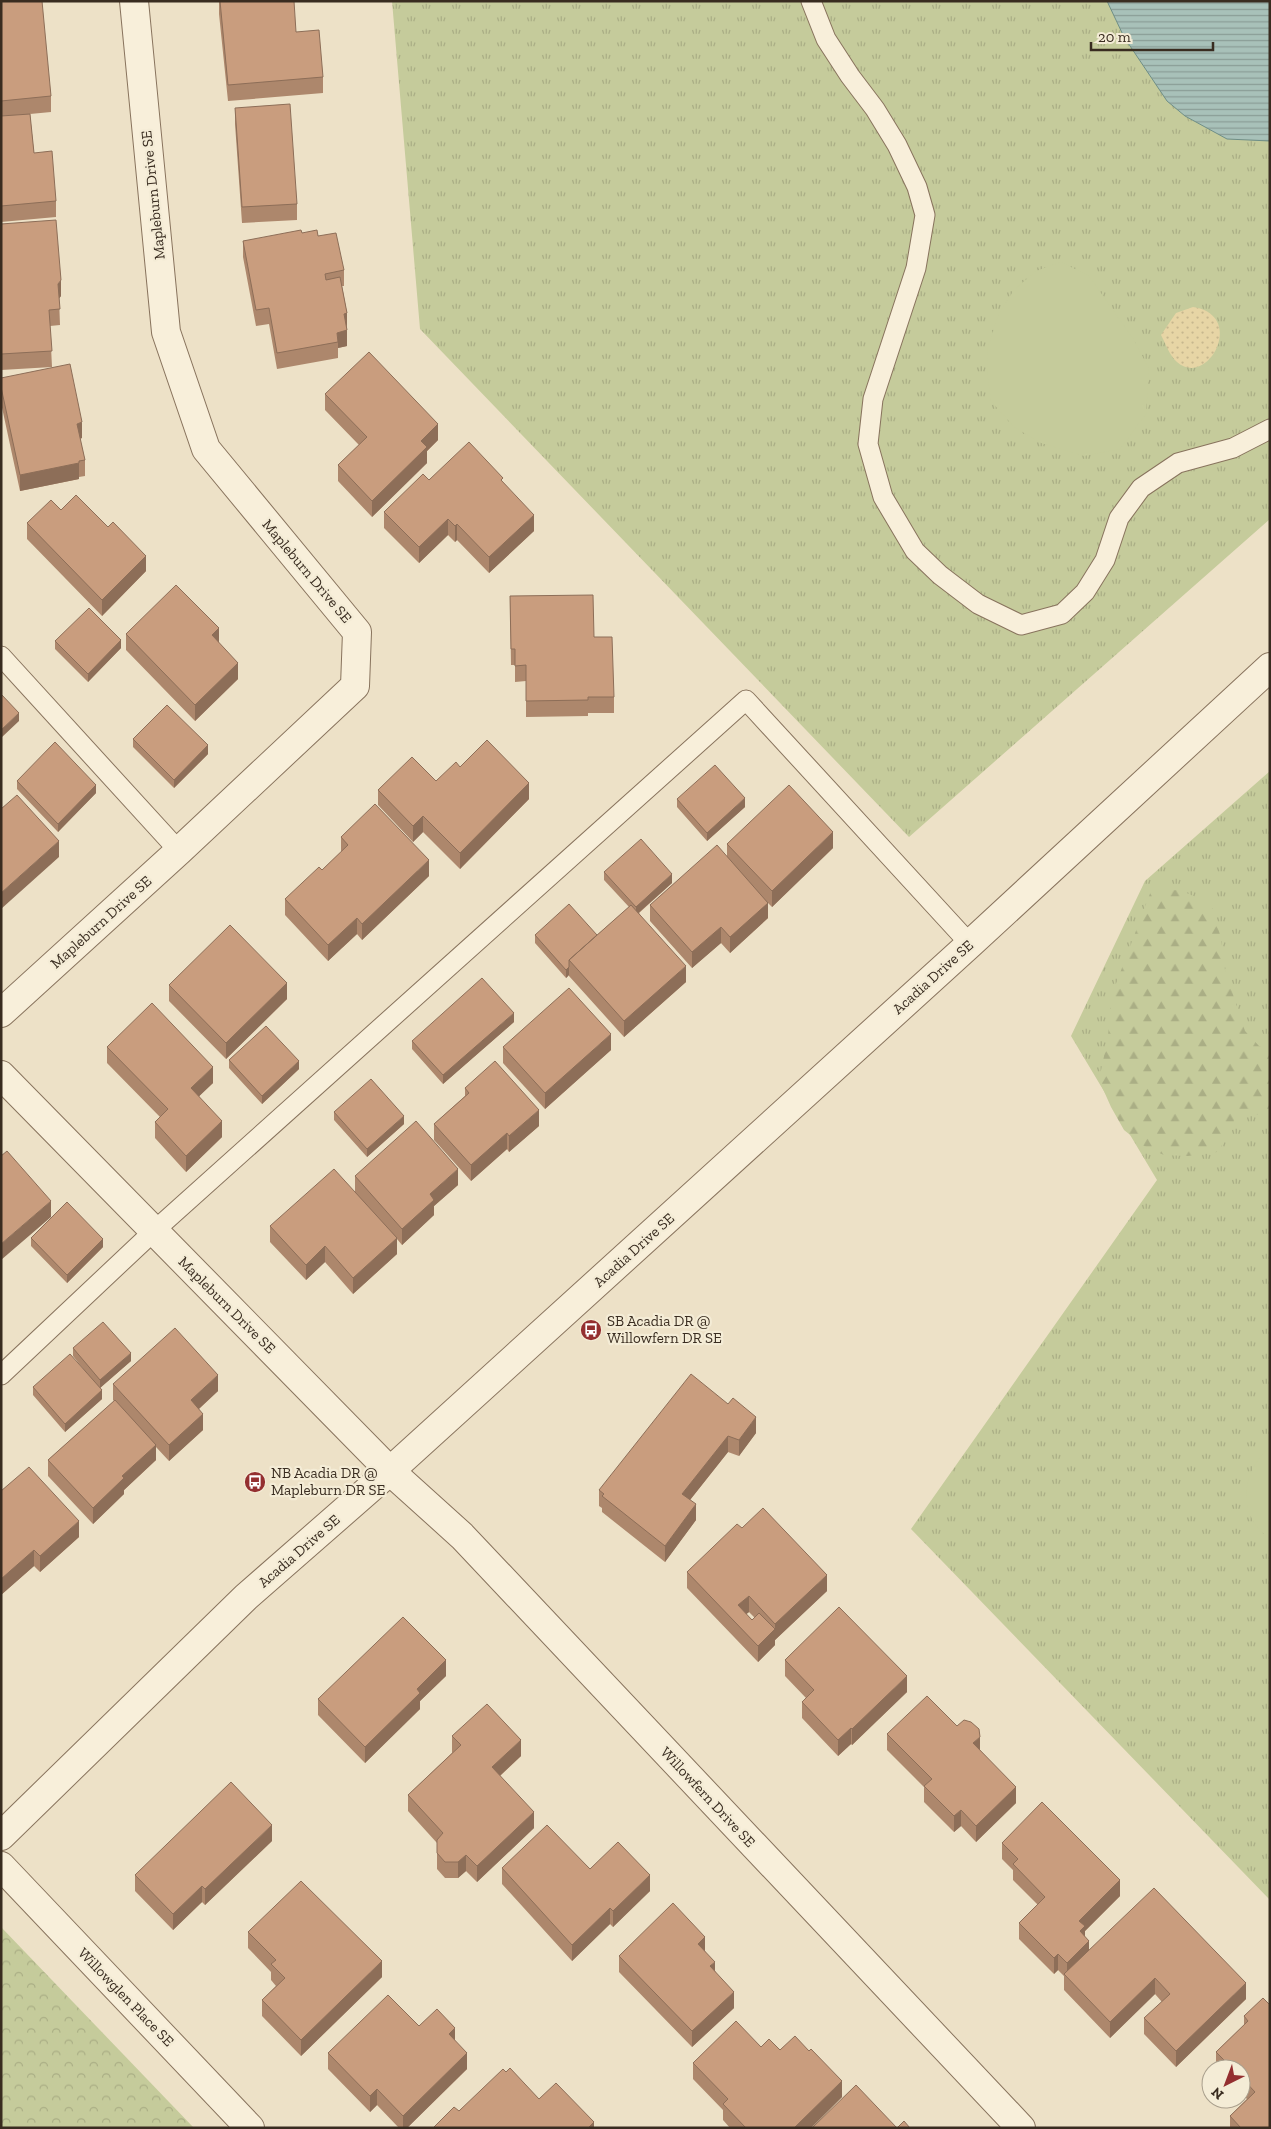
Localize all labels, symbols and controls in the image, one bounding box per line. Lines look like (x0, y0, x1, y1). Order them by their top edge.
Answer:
scale bar (1091, 20, 1214, 52)
text: 20 m (1098, 28, 1131, 46)
street label: Mapleburn Drive SE (137, 129, 169, 261)
street label: Mapleburn Drive SE (258, 515, 356, 627)
street label: Mapleburn Drive SE (47, 872, 155, 972)
street label: Acadia Drive SE (889, 936, 977, 1018)
street label: Acadia Drive SE (590, 1209, 678, 1291)
street label: Mapleburn Drive SE (175, 1253, 279, 1357)
place label: SB Acadia DR @ Willowfern DR SE (607, 1312, 722, 1347)
bus stop icon: SB Acadia DR @ Willowfern DR SE (579, 1318, 603, 1342)
place label: NB Acadia DR @ Mapleburn DR SE (271, 1464, 385, 1499)
bus stop icon: NB Acadia DR @ Mapleburn DR SE (243, 1470, 267, 1494)
street label: Acadia Drive SE (254, 1511, 344, 1591)
street label: Willowfern Drive SE (657, 1743, 759, 1851)
street label: Willowglen Place SE (74, 1944, 178, 2050)
north arrow (1201, 2059, 1251, 2109)
text: N (1208, 2083, 1227, 2103)

